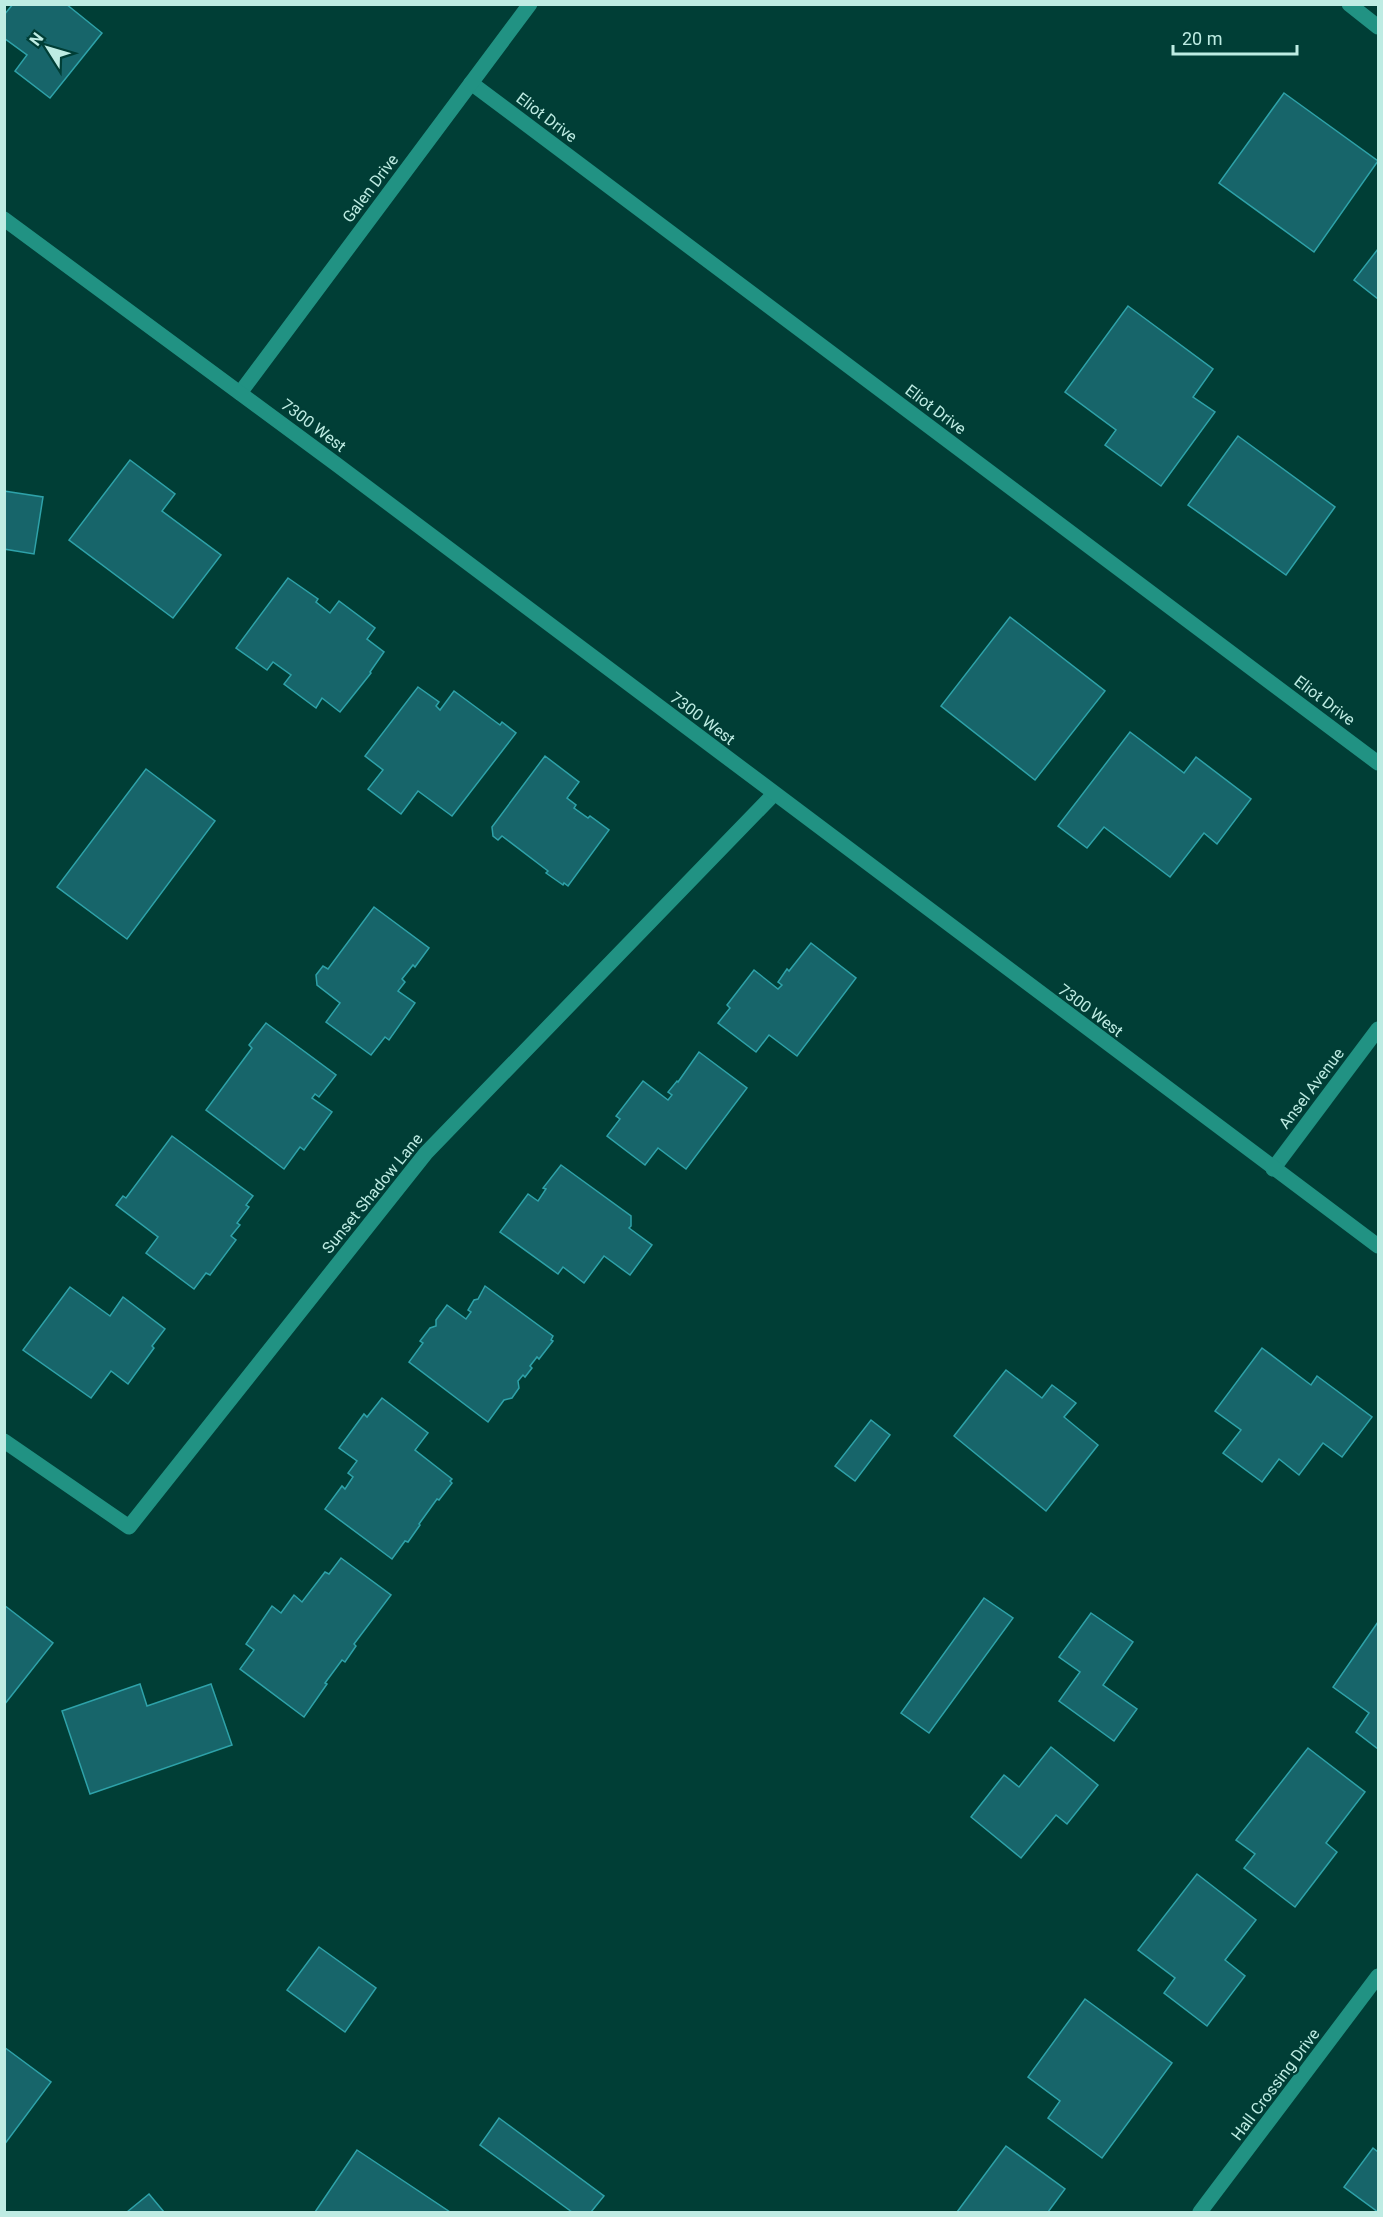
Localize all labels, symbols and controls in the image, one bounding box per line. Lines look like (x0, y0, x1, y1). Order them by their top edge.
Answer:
north arrow (18, 18, 78, 78)
scale bar (1173, 18, 1298, 56)
text: 20 m (1182, 28, 1222, 49)
text: N (25, 29, 47, 50)
street label: Eliot Drive (513, 88, 581, 146)
street label: Galen Drive (339, 150, 402, 226)
street label: Eliot Drive (902, 380, 970, 438)
street label: 7300 West (278, 395, 350, 456)
street label: Eliot Drive (1291, 671, 1359, 729)
street label: 7300 West (667, 688, 739, 749)
street label: 7300 West (1055, 980, 1127, 1041)
street label: Ansel Avenue (1275, 1044, 1348, 1132)
street label: Sunset Shadow Lane (318, 1129, 427, 1257)
street label: Hall Crossing Drive (1227, 2025, 1324, 2144)

